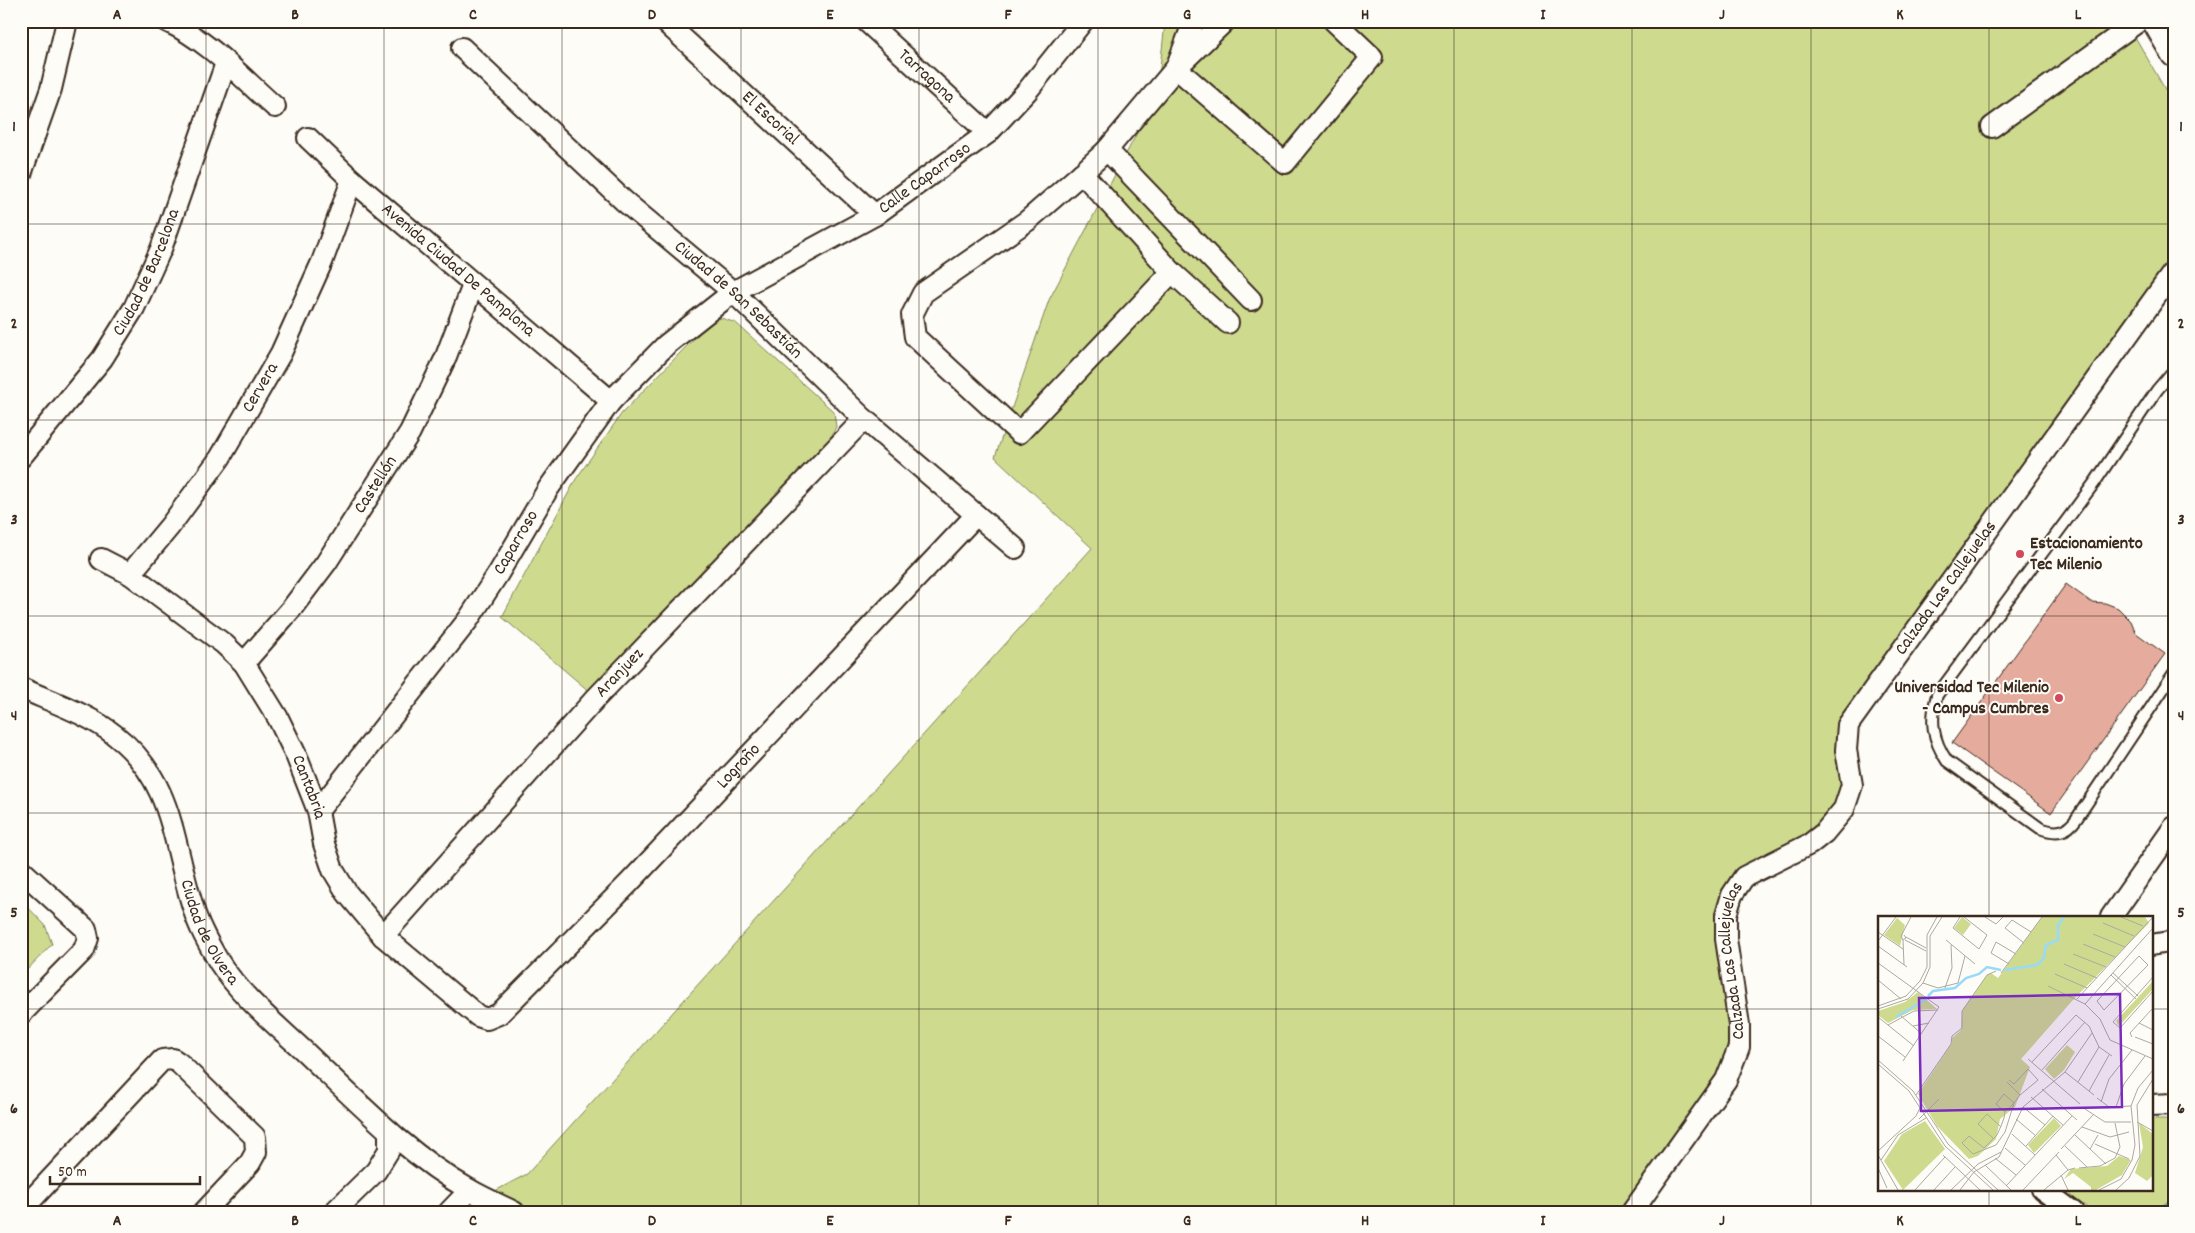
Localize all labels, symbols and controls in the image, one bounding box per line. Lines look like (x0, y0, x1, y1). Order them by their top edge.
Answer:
text: A (113, 4, 122, 27)
text: B (291, 4, 299, 27)
text: C (469, 4, 477, 27)
text: D (648, 4, 657, 27)
text: E (826, 4, 834, 27)
text: F (1004, 4, 1012, 27)
text: G (1183, 4, 1191, 27)
text: H (1361, 4, 1369, 27)
text: I (1541, 4, 1547, 27)
text: J (1719, 4, 1725, 27)
text: K (1896, 4, 1904, 27)
text: L (2075, 4, 2082, 27)
street label: Tarragona (892, 44, 961, 110)
street label: El Escorial (736, 85, 805, 152)
text: 1 (12, 116, 16, 139)
text: 1 (2179, 116, 2183, 139)
street label: Calle Caparroso (874, 136, 977, 221)
street label: Avenida Ciudad De Pamplona (376, 197, 541, 344)
street label: Ciudad de Barcelona (107, 205, 187, 341)
street label: Ciudad de San Sebastián (668, 235, 808, 365)
text: 2 (11, 313, 18, 336)
text: 2 (2178, 313, 2185, 336)
street label: Cervera (236, 358, 285, 418)
street label: Castellón (348, 451, 404, 519)
street label: Caparroso (488, 506, 545, 580)
text: 3 (10, 509, 18, 532)
text: 3 (2177, 509, 2185, 532)
street label: Calzada Las Callejuelas (1889, 516, 2003, 661)
place label: Estacionamiento Tec Milenio (2030, 532, 2143, 578)
marker: Estacionamiento Tec Milenio (2014, 548, 2026, 560)
street label: Aranjuez (590, 642, 650, 704)
place label: Universidad Tec Milenio - Campus Cumbres (1894, 676, 2049, 722)
marker: Universidad Tec Milenio - Campus Cumbres (2053, 692, 2065, 704)
text: 4 (11, 705, 17, 728)
text: 4 (2178, 705, 2184, 728)
street label: Logroño (711, 738, 767, 795)
street label: Cantabria (285, 752, 332, 822)
street label: Ciudad de Olvera (173, 877, 245, 991)
street label: Calzada Las Callejuelas (1713, 877, 1752, 1040)
text: 5 (10, 902, 18, 925)
text: 5 (2177, 902, 2185, 925)
inset map (1878, 916, 2152, 1190)
text: 6 (10, 1098, 18, 1121)
text: 6 (2177, 1098, 2185, 1121)
scale bar (50, 1153, 200, 1185)
text: 50 m (58, 1162, 87, 1184)
text: A (113, 1210, 122, 1233)
text: B (291, 1210, 299, 1233)
text: C (469, 1210, 477, 1233)
text: D (648, 1210, 657, 1233)
text: E (826, 1210, 834, 1233)
text: F (1004, 1210, 1012, 1233)
text: G (1183, 1210, 1191, 1233)
text: H (1361, 1210, 1369, 1233)
text: I (1541, 1210, 1547, 1233)
text: J (1719, 1210, 1725, 1233)
text: K (1896, 1210, 1904, 1233)
text: L (2075, 1210, 2082, 1233)

